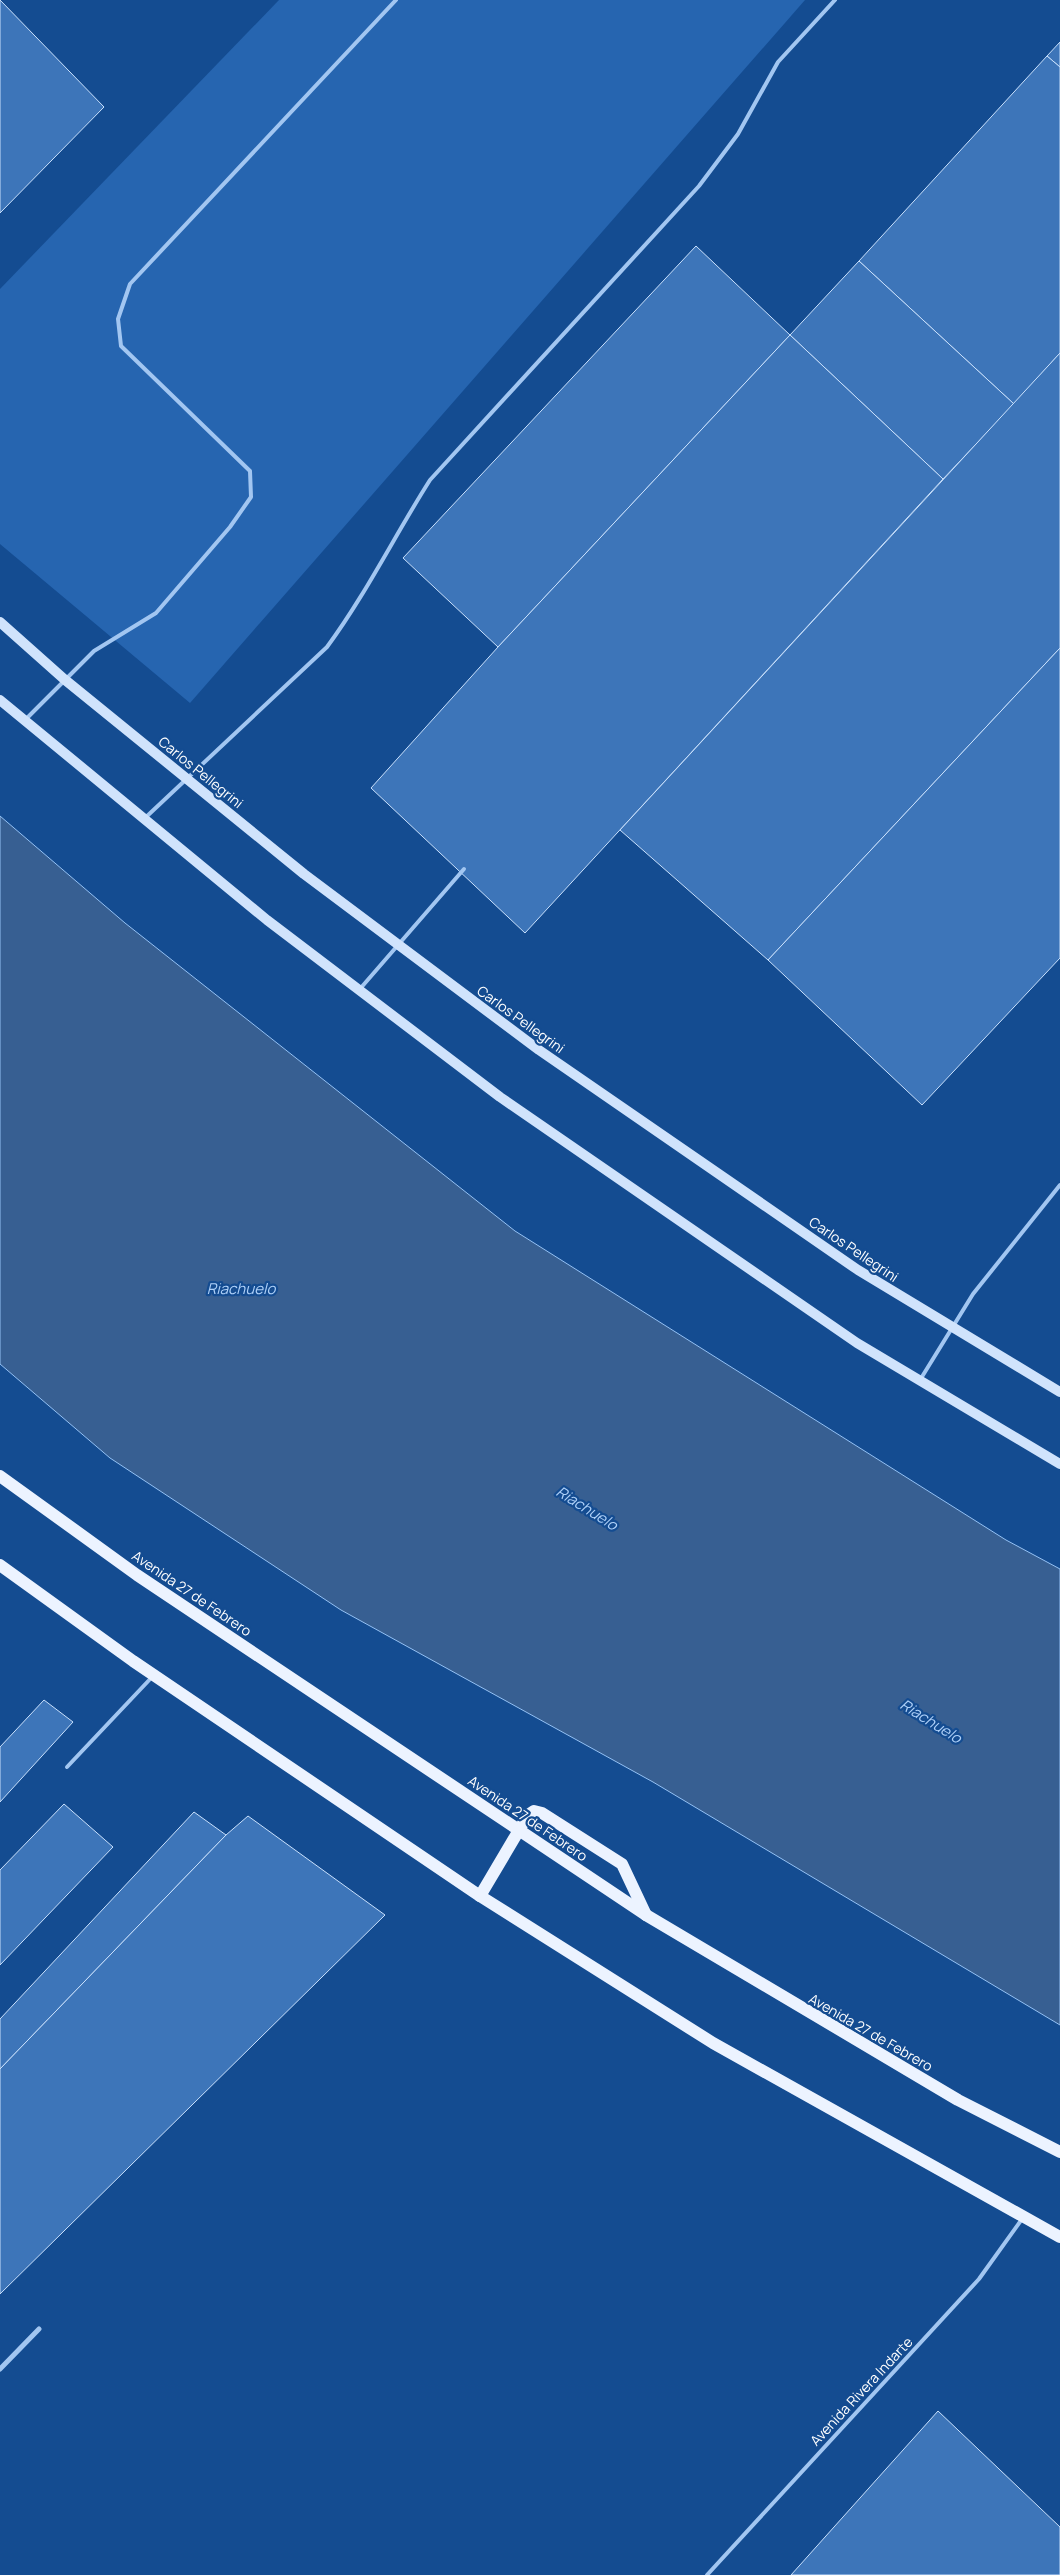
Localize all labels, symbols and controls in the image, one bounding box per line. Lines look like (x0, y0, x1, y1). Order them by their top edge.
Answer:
street label: Carlos Pellegrini (155, 732, 247, 812)
street label: Carlos Pellegrini (473, 981, 569, 1057)
street label: Carlos Pellegrini (806, 1212, 902, 1286)
water label: Riachuelo (207, 1278, 276, 1299)
water label: Riachuelo (552, 1481, 623, 1536)
street label: Avenida 27 de Febrero (129, 1546, 255, 1640)
water label: Riachuelo (896, 1694, 967, 1749)
street label: Avenida 27 de Febrero (465, 1771, 591, 1865)
street label: Avenida 27 de Febrero (806, 1989, 936, 2075)
street label: Avenida Rivera Indarte (806, 2333, 916, 2449)

